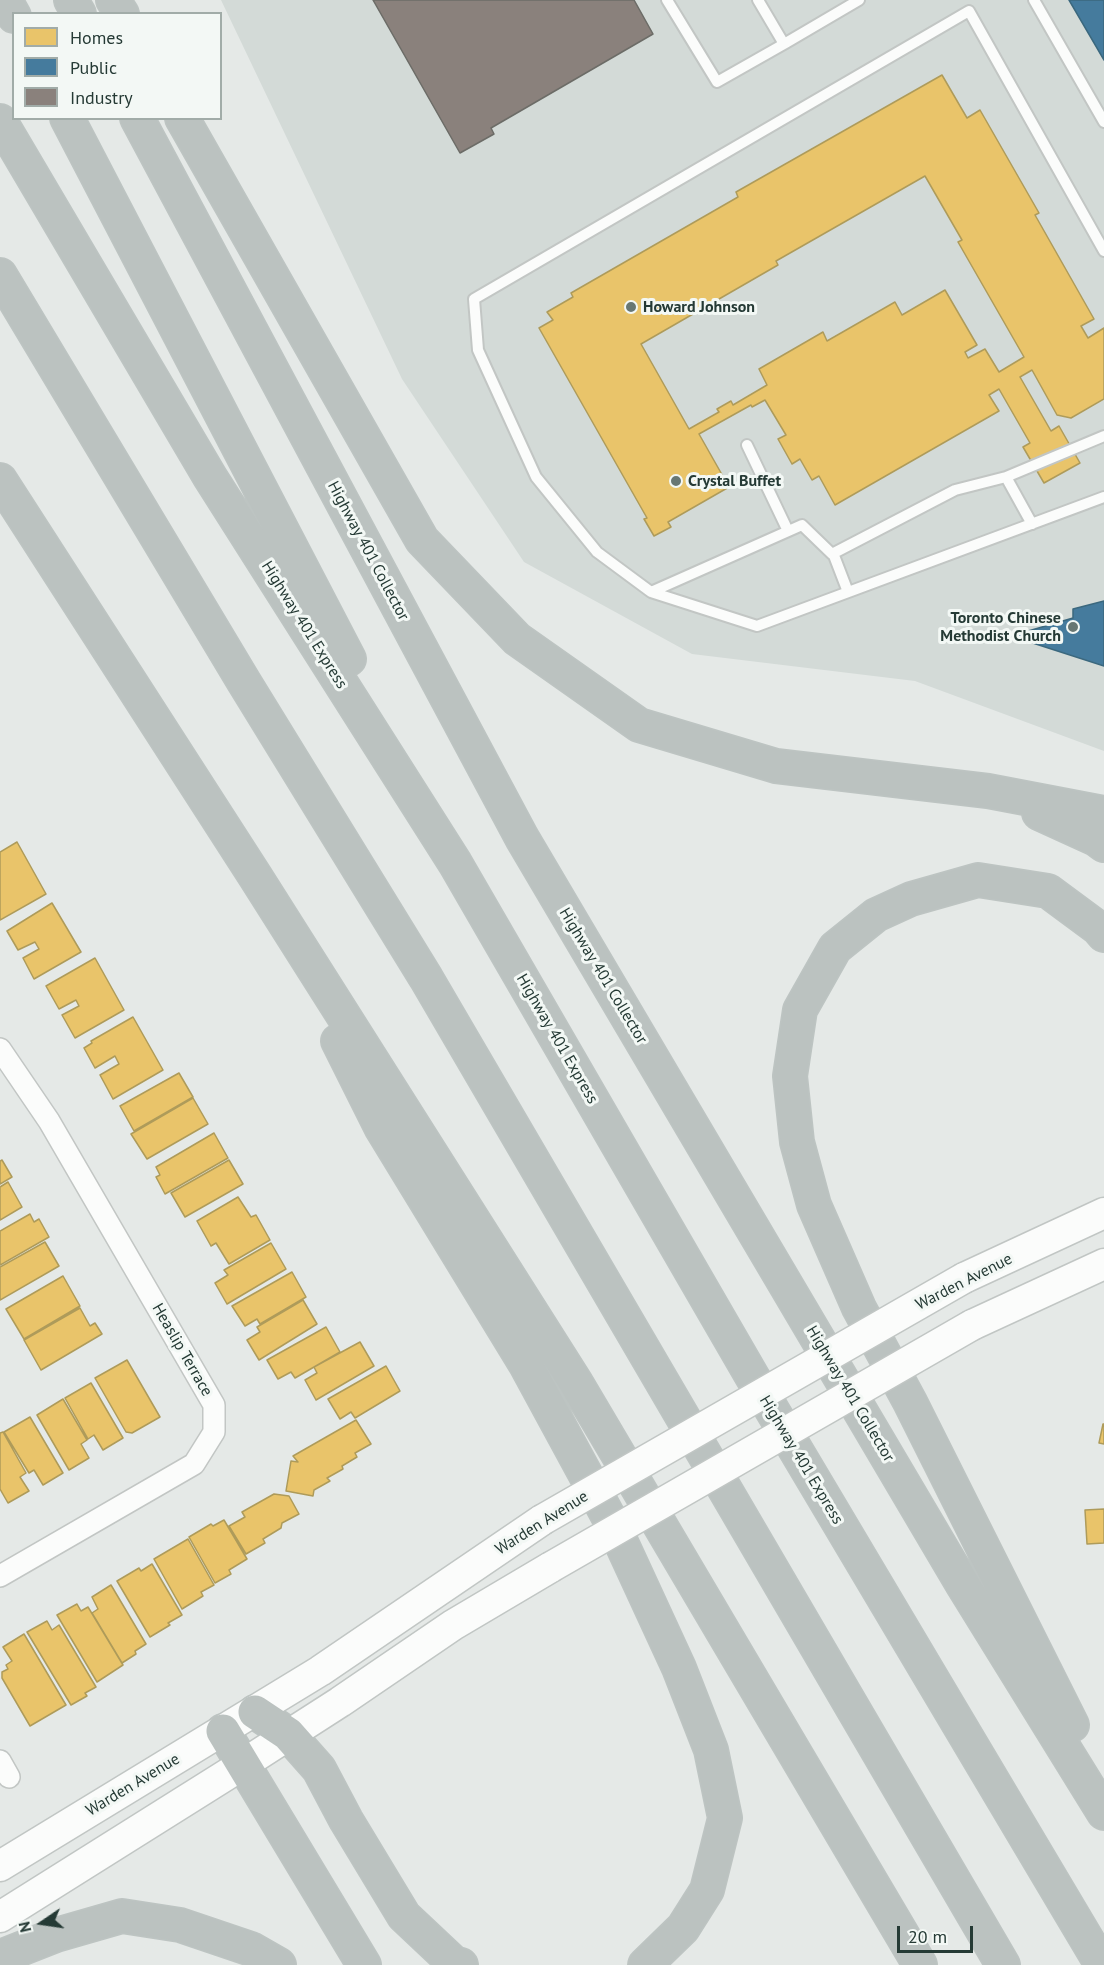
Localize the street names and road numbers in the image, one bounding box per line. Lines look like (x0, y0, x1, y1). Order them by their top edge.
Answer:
street label: Highway 401 Collector (323, 478, 413, 624)
street label: Highway 401 Express (257, 558, 351, 692)
street label: Highway 401 Collector (555, 905, 651, 1047)
street label: Highway 401 Express (512, 971, 602, 1107)
street label: Warden Avenue (913, 1249, 1015, 1315)
street label: Heaslip Terrace (148, 1300, 216, 1400)
street label: Highway 401 Collector (802, 1323, 898, 1465)
street label: Highway 401 Express (755, 1392, 847, 1528)
street label: Warden Avenue (492, 1487, 592, 1559)
street label: Warden Avenue (83, 1750, 183, 1820)

